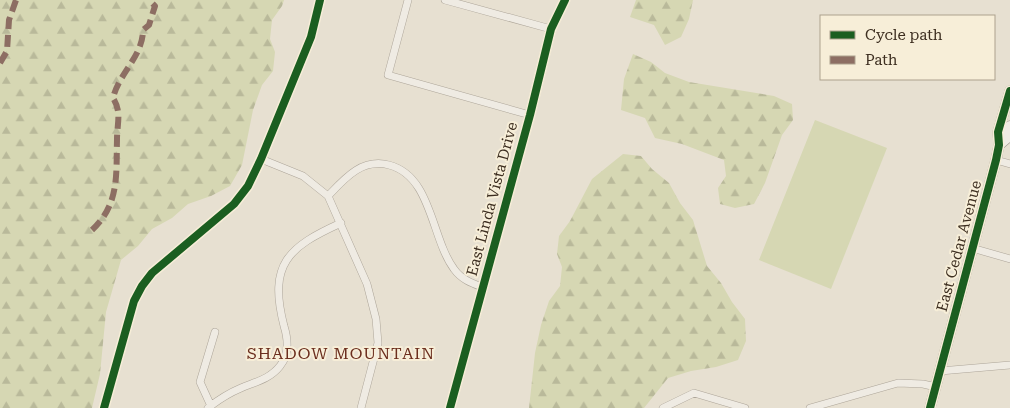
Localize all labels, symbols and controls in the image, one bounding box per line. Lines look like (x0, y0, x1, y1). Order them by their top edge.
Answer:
legend (820, 15, 995, 80)
text: Cycle path (865, 26, 943, 44)
text: Path (865, 51, 898, 69)
street label: East Linda Vista Drive (463, 120, 521, 278)
street label: East Cedar Avenue (933, 178, 985, 314)
district label: SHADOW MOUNTAIN (247, 344, 435, 363)

